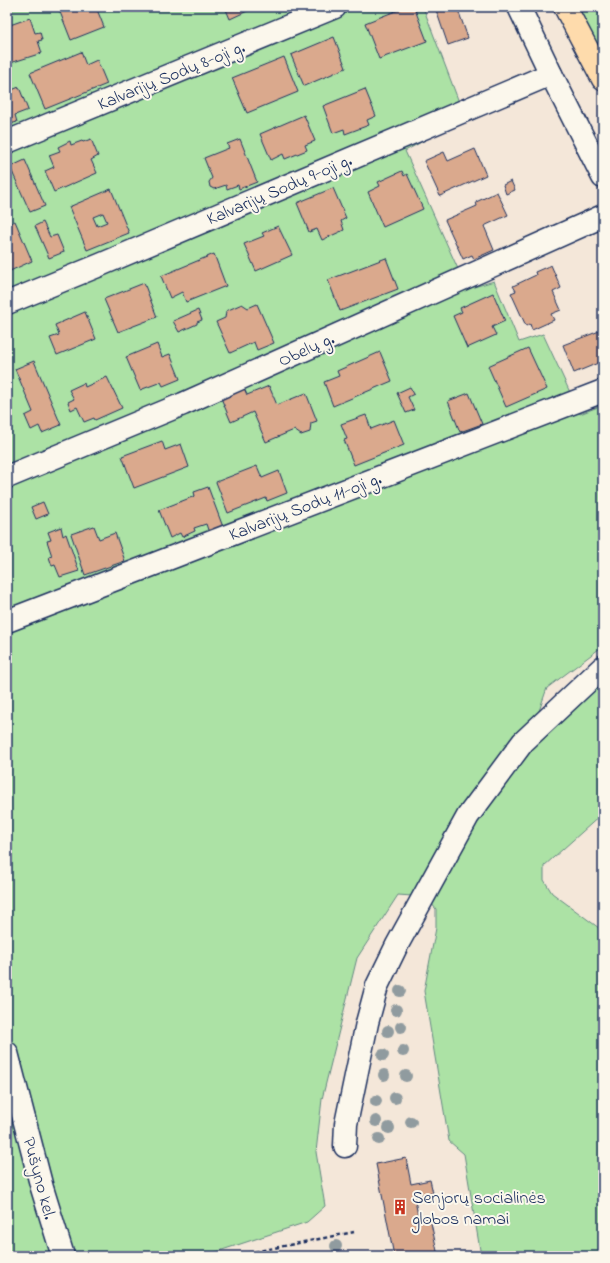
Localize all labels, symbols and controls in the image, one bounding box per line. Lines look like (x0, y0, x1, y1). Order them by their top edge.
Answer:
street label: Kalvarijų Sodų 8-oji g. (94, 35, 250, 119)
street label: Kalvarijų Sodų 9-oji g. (203, 148, 357, 234)
street label: Obelų g. (275, 327, 340, 376)
street label: Kalvarijų Sodų 11-oji g. (226, 467, 386, 550)
street label: Pušyno kel. (15, 1135, 62, 1223)
place label: Senjorų socialinės globos namai (411, 1186, 546, 1234)
building icon: Senjorų socialinės globos namai (391, 1198, 409, 1216)

